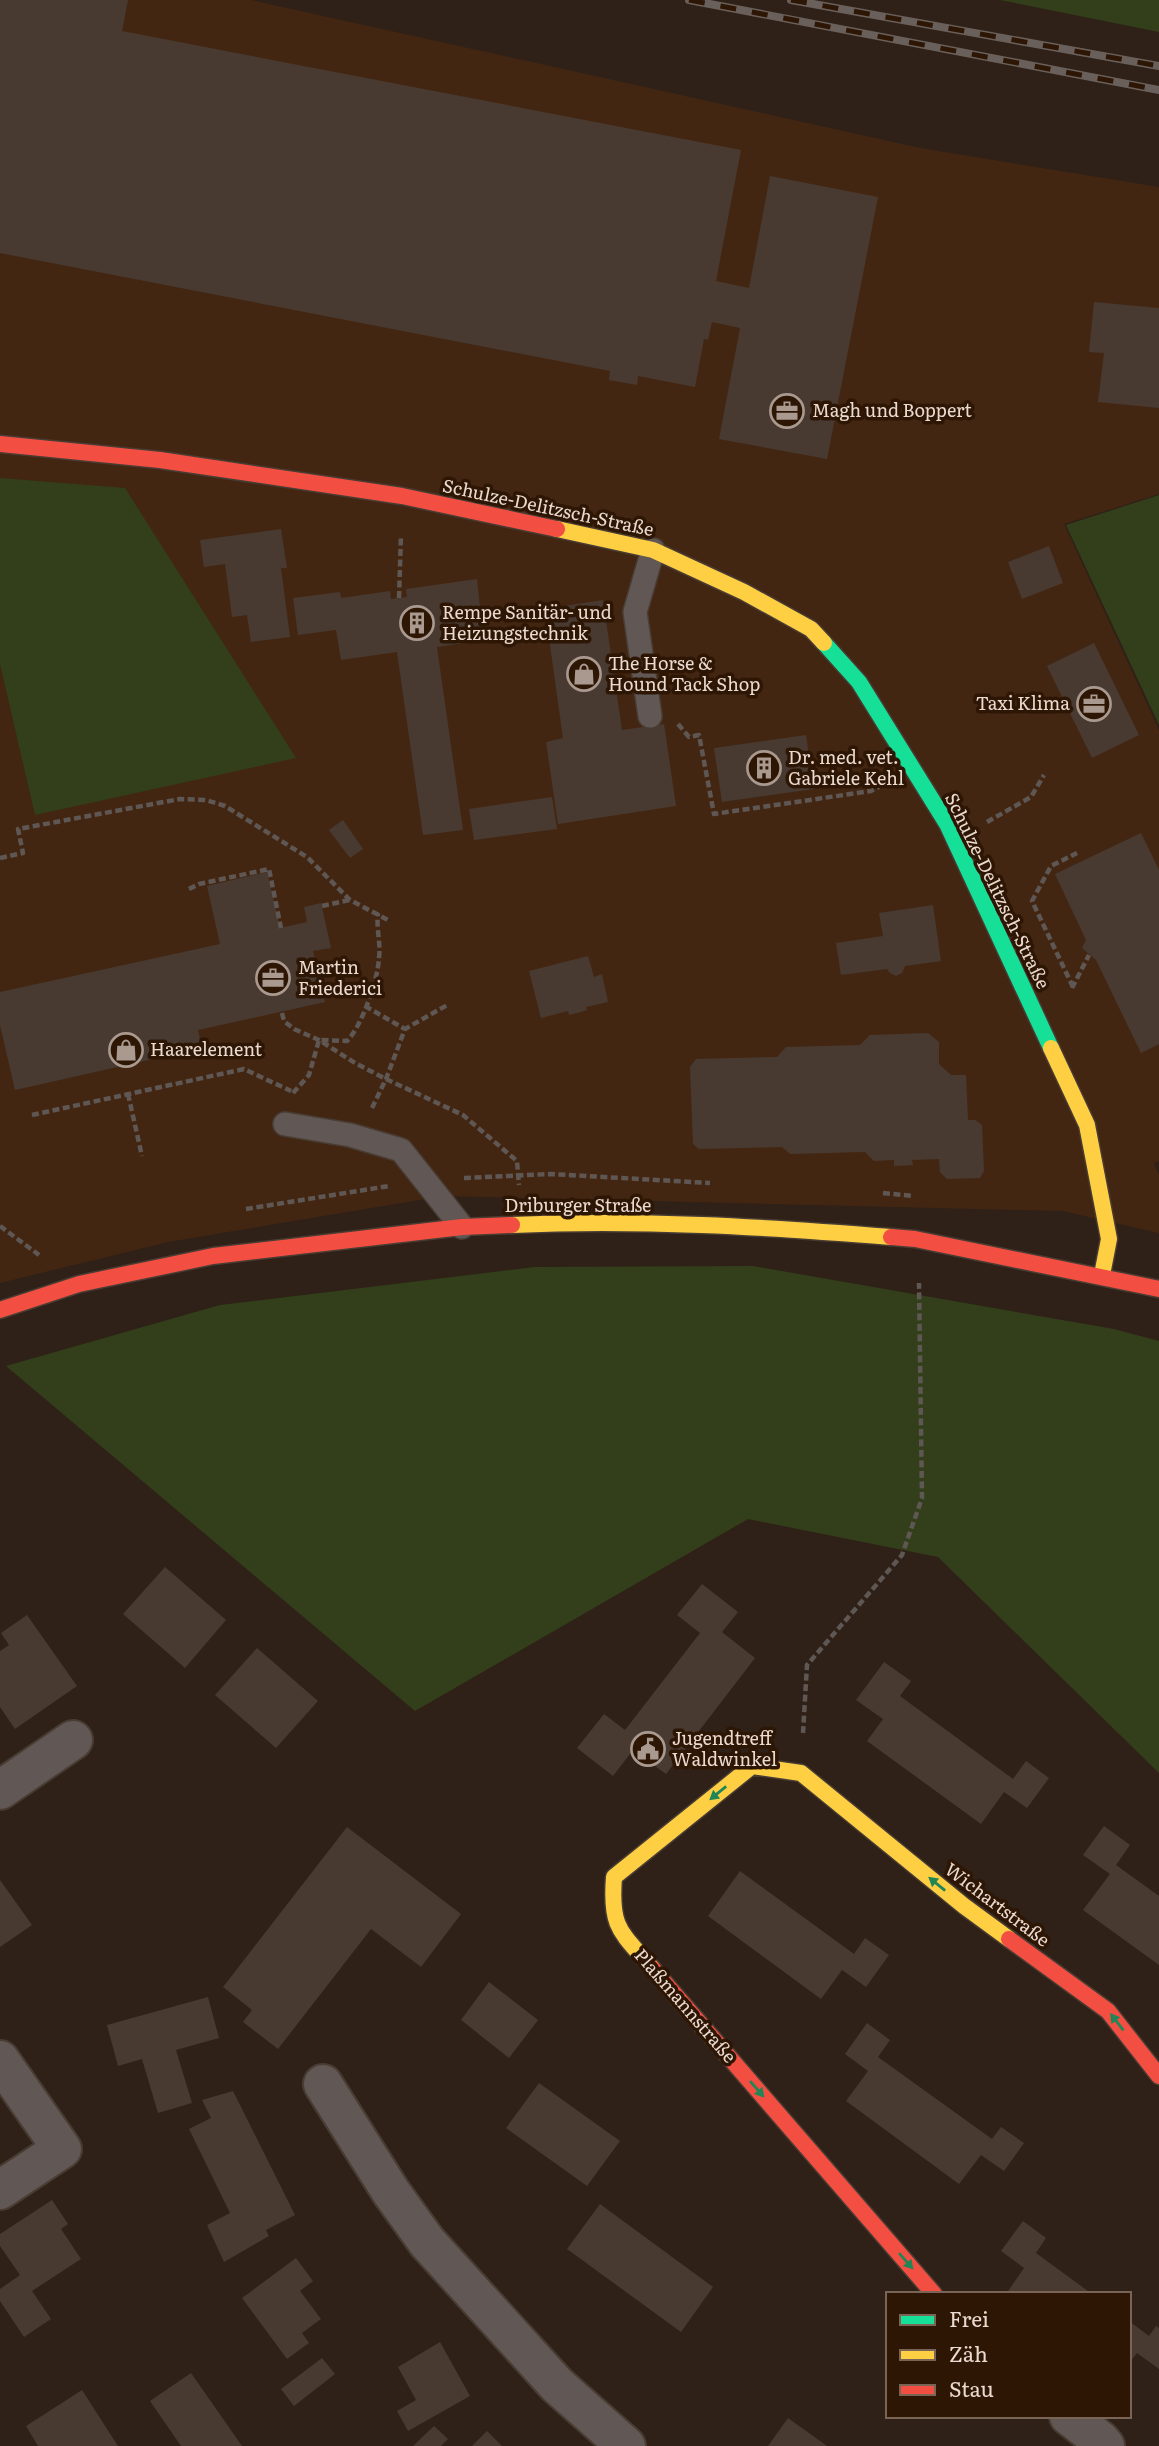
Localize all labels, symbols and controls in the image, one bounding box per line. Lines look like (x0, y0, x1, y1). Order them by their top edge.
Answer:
office icon: Magh und Boppert (768, 392, 806, 430)
place label: Magh und Boppert (812, 396, 973, 423)
street label: Schulze-Delitzsch-Straße (440, 471, 656, 542)
place label: Rempe Sanitär- und Heizungstechnik (442, 598, 612, 646)
building icon: Rempe Sanitär- und Heizungstechnik (398, 604, 436, 642)
place label: The Horse & Hound Tack Shop (608, 649, 760, 697)
shop icon: The Horse & Hound Tack Shop (565, 655, 603, 693)
office icon: Taxi Klima (1075, 685, 1113, 723)
place label: Taxi Klima (976, 689, 1070, 716)
place label: Dr. med. vet. Gabriele Kehl (788, 743, 904, 791)
building icon: Dr. med. vet. Gabriele Kehl (745, 749, 783, 787)
street label: Schulze-Delitzsch-Straße (939, 788, 1058, 993)
place label: Martin Friederici (298, 953, 382, 1001)
office icon: Martin Friederici (254, 959, 292, 997)
shop icon: Haarelement (107, 1031, 145, 1069)
place label: Haarelement (150, 1035, 263, 1062)
street label: Driburger Straße (505, 1191, 651, 1218)
place label: Jugendtreff Waldwinkel (672, 1724, 777, 1772)
public building icon: Jugendtreff Waldwinkel (629, 1730, 667, 1768)
one-way arrow (710, 1785, 727, 1800)
street label: Wichartstraße (940, 1855, 1056, 1952)
one-way arrow (928, 1877, 945, 1892)
street label: Plaßmannstraße (629, 1942, 743, 2068)
one-way arrow (1110, 2013, 1125, 2031)
one-way arrow (749, 2080, 765, 2098)
one-way arrow (898, 2252, 914, 2270)
legend (886, 2292, 1131, 2418)
text: Frei (949, 2302, 989, 2333)
text: Zäh (949, 2337, 988, 2368)
text: Stau (949, 2372, 994, 2403)

